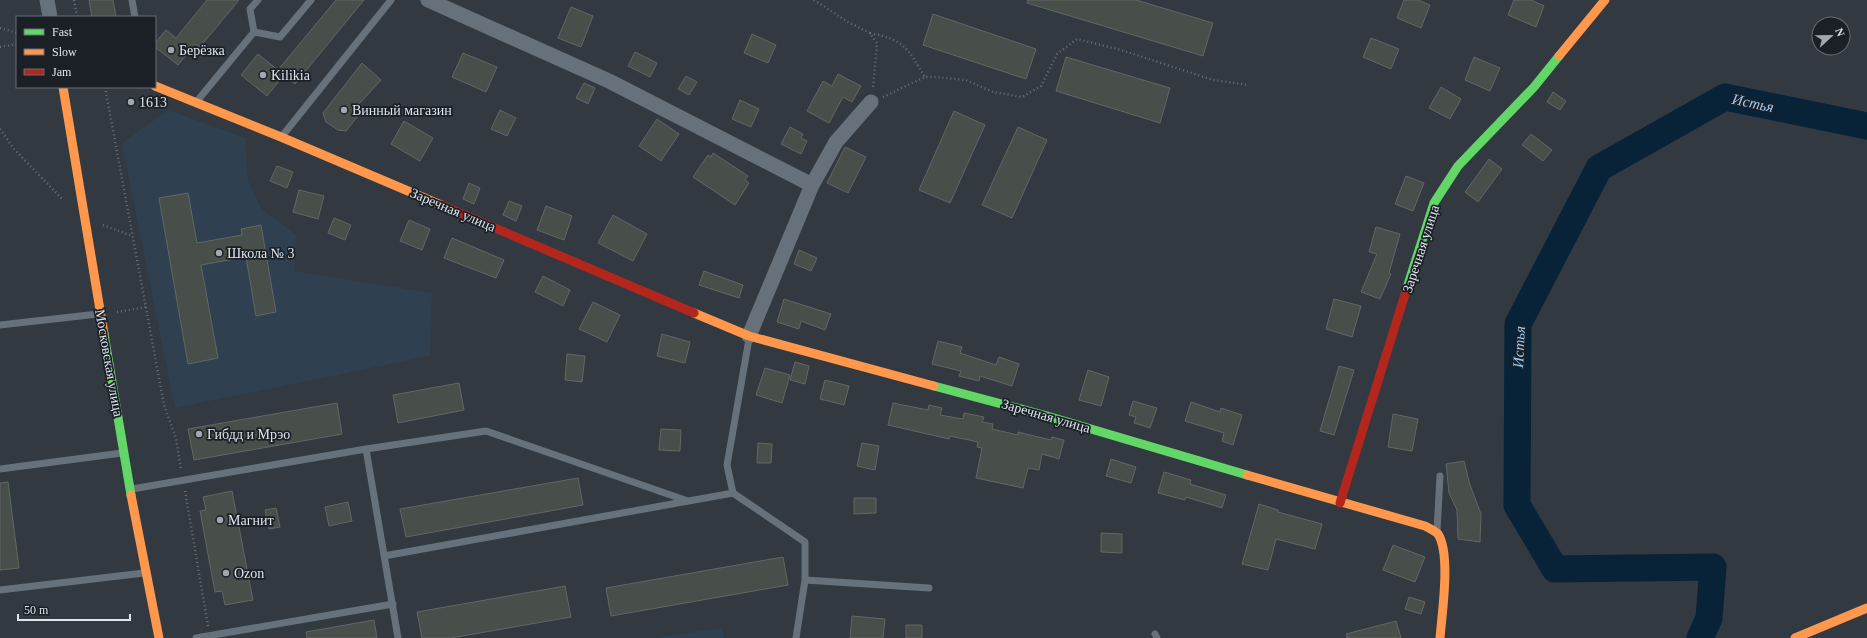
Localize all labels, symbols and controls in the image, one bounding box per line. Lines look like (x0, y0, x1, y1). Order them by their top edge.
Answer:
legend (16, 16, 156, 88)
north arrow (1811, 16, 1851, 56)
text: Fast (52, 25, 73, 39)
text: N (1833, 26, 1847, 38)
place label: Берёзка (179, 43, 226, 58)
text: Slow (52, 45, 77, 59)
marker: Берёзка (166, 45, 176, 55)
text: Jam (52, 65, 72, 79)
place label: Kilikia (271, 68, 311, 83)
marker: Kilikia (258, 70, 268, 80)
water label: Истья (1730, 91, 1775, 115)
place label: 1613 (139, 95, 167, 110)
marker: 1613 (126, 97, 136, 107)
place label: Винный магазин (352, 103, 452, 118)
marker: Винный магазин (339, 105, 349, 115)
street label: Заречная улица (408, 185, 499, 235)
street label: Заречная улица (1400, 203, 1442, 295)
place label: Школа № 3 (227, 246, 295, 261)
marker: Школа № 3 (214, 248, 224, 258)
street label: Московская улица (92, 308, 126, 419)
water label: Истья (1510, 326, 1528, 369)
street label: Заречная улица (1000, 396, 1093, 436)
place label: Гибдд и Мрэо (207, 427, 290, 442)
marker: Гибдд и Мрэо (194, 429, 204, 439)
place label: Магнит (228, 513, 274, 528)
marker: Магнит (215, 515, 225, 525)
place label: Ozon (234, 566, 264, 581)
marker: Ozon (221, 568, 231, 578)
scale bar (18, 596, 130, 622)
text: 50 m (24, 603, 49, 617)

